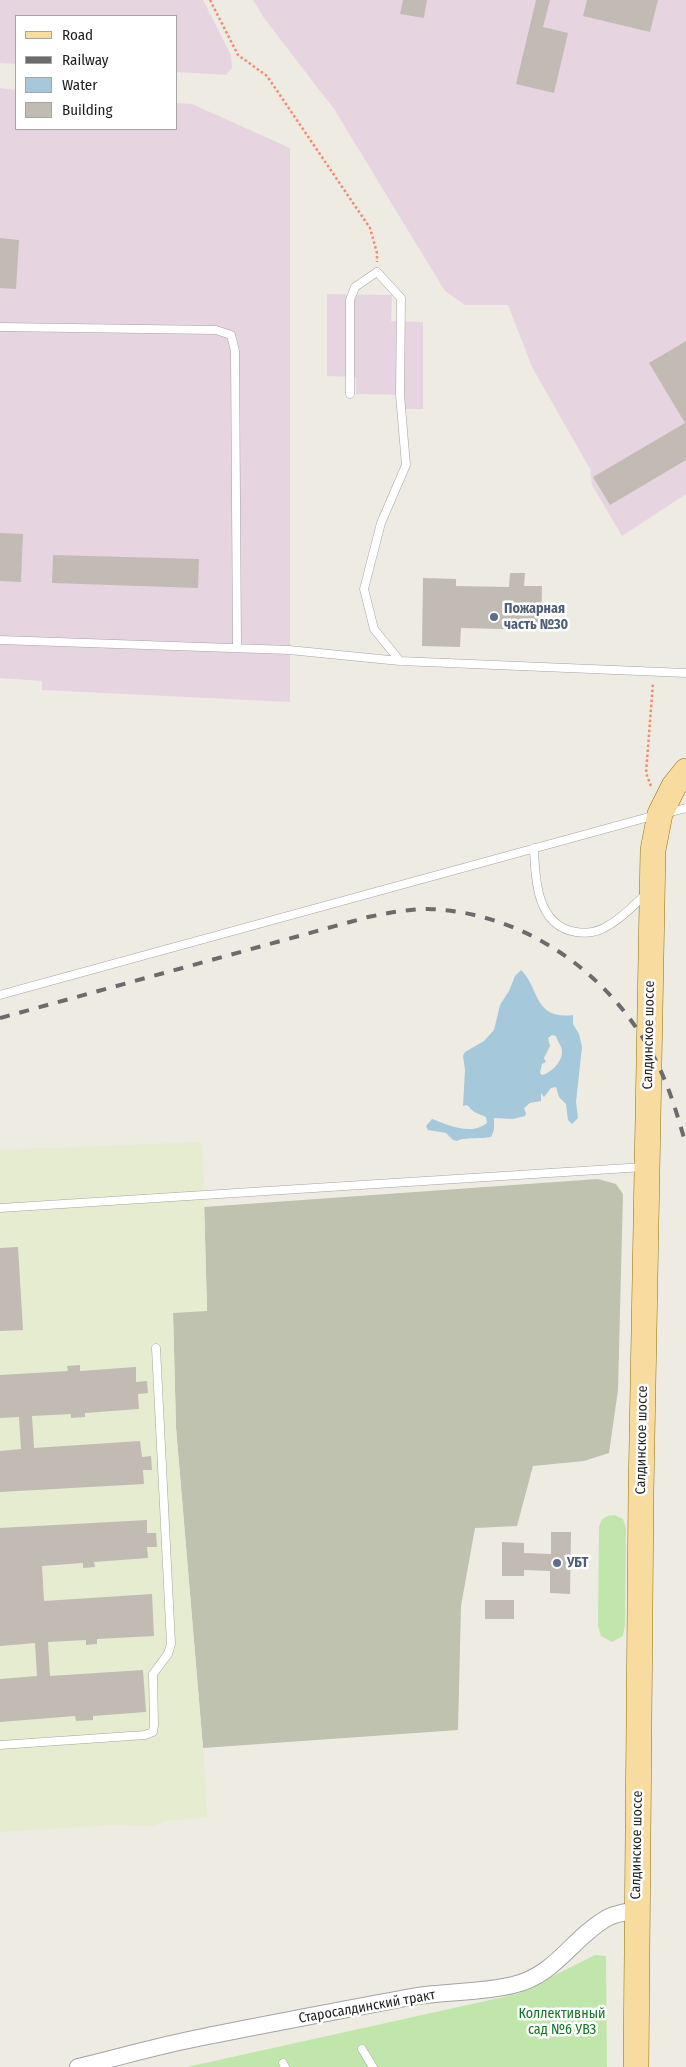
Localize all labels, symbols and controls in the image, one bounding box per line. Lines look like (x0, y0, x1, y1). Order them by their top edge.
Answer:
legend (15, 15, 178, 130)
text: Road (62, 26, 93, 44)
text: Railway (62, 51, 109, 69)
text: Water (62, 76, 97, 94)
text: Building (62, 101, 113, 119)
place label: Пожарная часть №30 (504, 601, 568, 634)
marker: Пожарная часть №30 (488, 611, 500, 623)
street label: Салдинское шоссе (640, 980, 658, 1090)
street label: Салдинское шоссе (633, 1385, 651, 1495)
place label: УБТ (567, 1555, 588, 1571)
marker: УБТ (551, 1557, 563, 1569)
street label: Салдинское шоссе (628, 1790, 646, 1900)
street label: Старосалдинский тракт (297, 1987, 437, 2027)
park label: Коллективный сад №6 УВЗ (519, 2006, 605, 2038)

